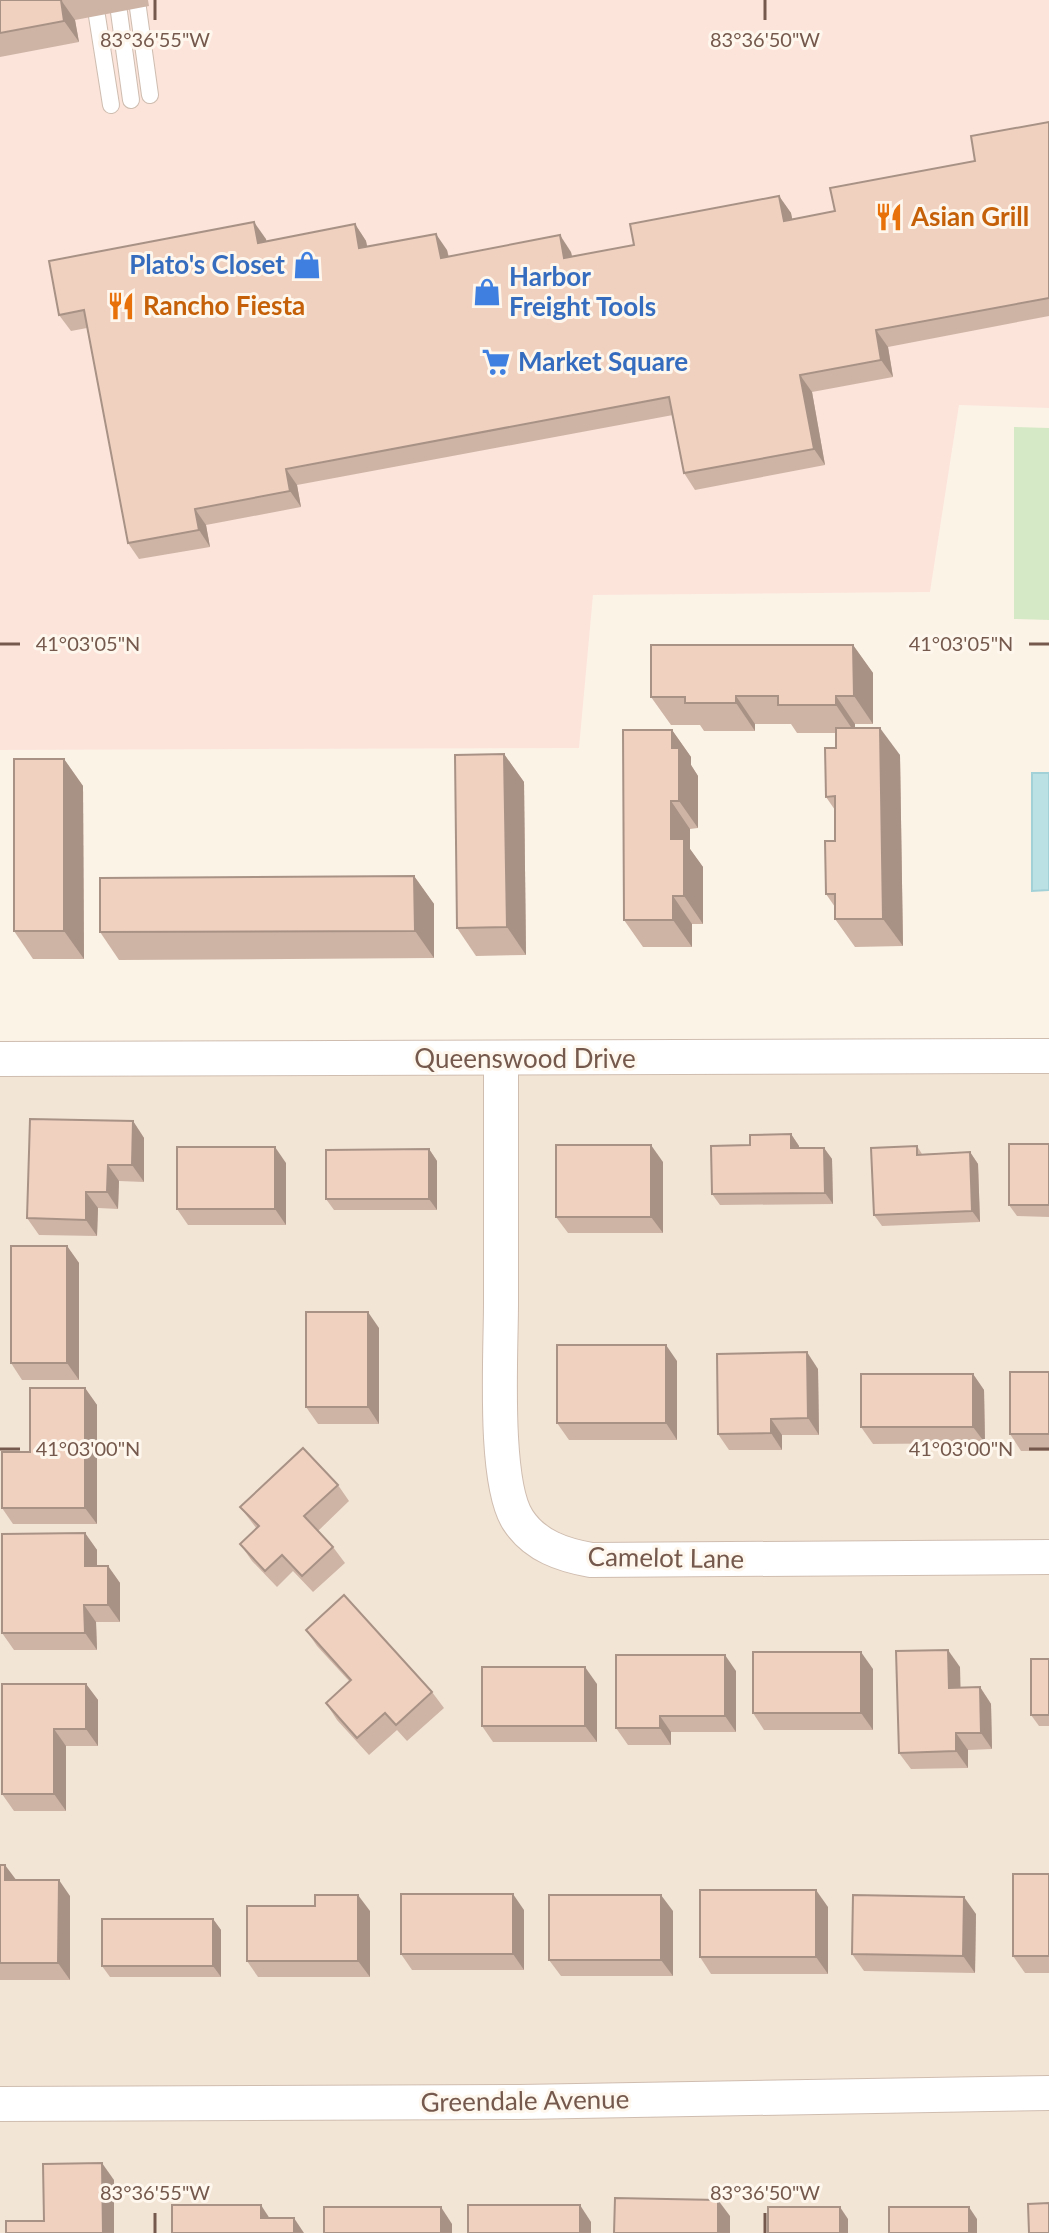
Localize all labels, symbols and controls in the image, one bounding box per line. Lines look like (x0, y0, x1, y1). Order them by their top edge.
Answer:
text: 83°36'55"W (100, 27, 210, 51)
text: 83°36'50"W (710, 27, 820, 51)
place label: Asian Grill (910, 200, 1029, 232)
restaurant icon: Asian Grill (874, 202, 904, 232)
place label: Plato's Closet (129, 248, 285, 280)
shop icon: Plato's Closet (292, 250, 322, 280)
place label: Harbor Freight Tools (509, 260, 656, 322)
shop icon: Harbor Freight Tools (472, 277, 502, 307)
place label: Rancho Fiesta (143, 289, 305, 321)
restaurant icon: Rancho Fiesta (106, 291, 136, 321)
place label: Market Square (518, 345, 688, 377)
supermarket icon: Market Square (481, 347, 511, 377)
text: 41°03'05"N (36, 631, 140, 655)
text: 41°03'05"N (909, 631, 1013, 655)
street label: Queenswood Drive (414, 1042, 636, 1074)
text: 41°03'00"N (36, 1436, 140, 1460)
text: 41°03'00"N (909, 1436, 1013, 1460)
street label: Camelot Lane (587, 1540, 745, 1574)
street label: Greendale Avenue (420, 2082, 630, 2118)
text: 83°36'55"W (100, 2180, 210, 2204)
text: 83°36'50"W (710, 2180, 820, 2204)

